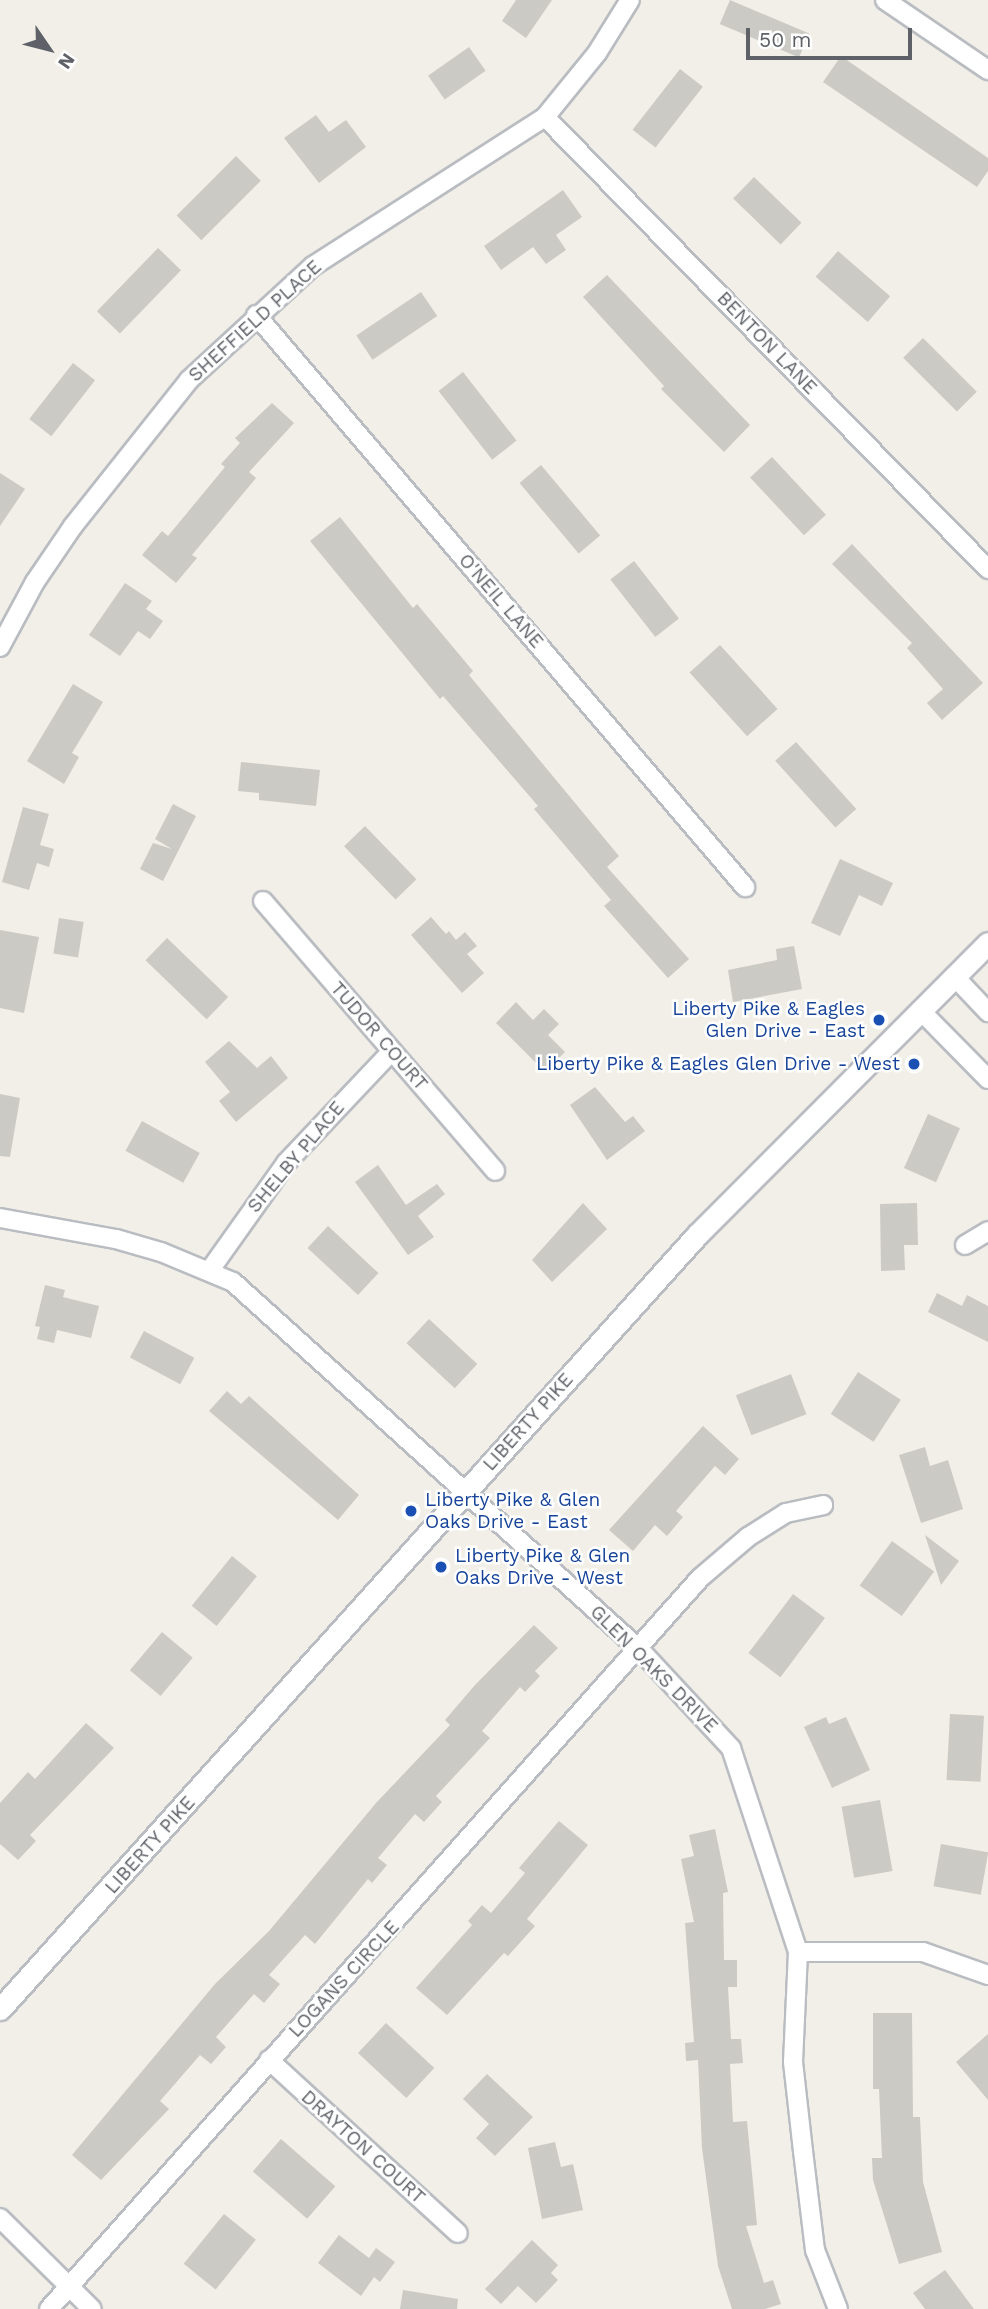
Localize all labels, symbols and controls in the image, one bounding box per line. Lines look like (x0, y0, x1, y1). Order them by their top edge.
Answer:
north arrow (14, 14, 84, 84)
scale bar (750, 14, 916, 58)
text: 50 m (759, 27, 811, 52)
text: N (53, 49, 80, 74)
street label: SHEFFIELD PLACE (184, 255, 326, 387)
street label: BENTON LANE (712, 287, 822, 399)
street label: O'NEIL LANE (454, 549, 548, 653)
street label: TUDOR COURT (326, 977, 432, 1095)
place label: Liberty Pike & Eagles Glen Drive - East (672, 998, 865, 1042)
marker: Liberty Pike & Eagles Glen Drive - East (871, 1012, 887, 1028)
place label: Liberty Pike & Eagles Glen Drive - West (535, 1053, 900, 1075)
marker: Liberty Pike & Eagles Glen Drive - West (906, 1056, 922, 1072)
street label: SHELBY PLACE (243, 1096, 349, 1218)
street label: LIBERTY PIKE (478, 1368, 578, 1476)
place label: Liberty Pike & Glen Oaks Drive - East (425, 1489, 601, 1533)
marker: Liberty Pike & Glen Oaks Drive - East (403, 1503, 419, 1519)
place label: Liberty Pike & Glen Oaks Drive - West (455, 1545, 631, 1589)
marker: Liberty Pike & Glen Oaks Drive - West (433, 1559, 449, 1575)
street label: GLEN OAKS DRIVE (585, 1600, 723, 1738)
street label: LIBERTY PIKE (100, 1791, 200, 1899)
street label: LOGANS CIRCLE (284, 1916, 404, 2042)
street label: DRAYTON COURT (296, 2085, 430, 2209)

